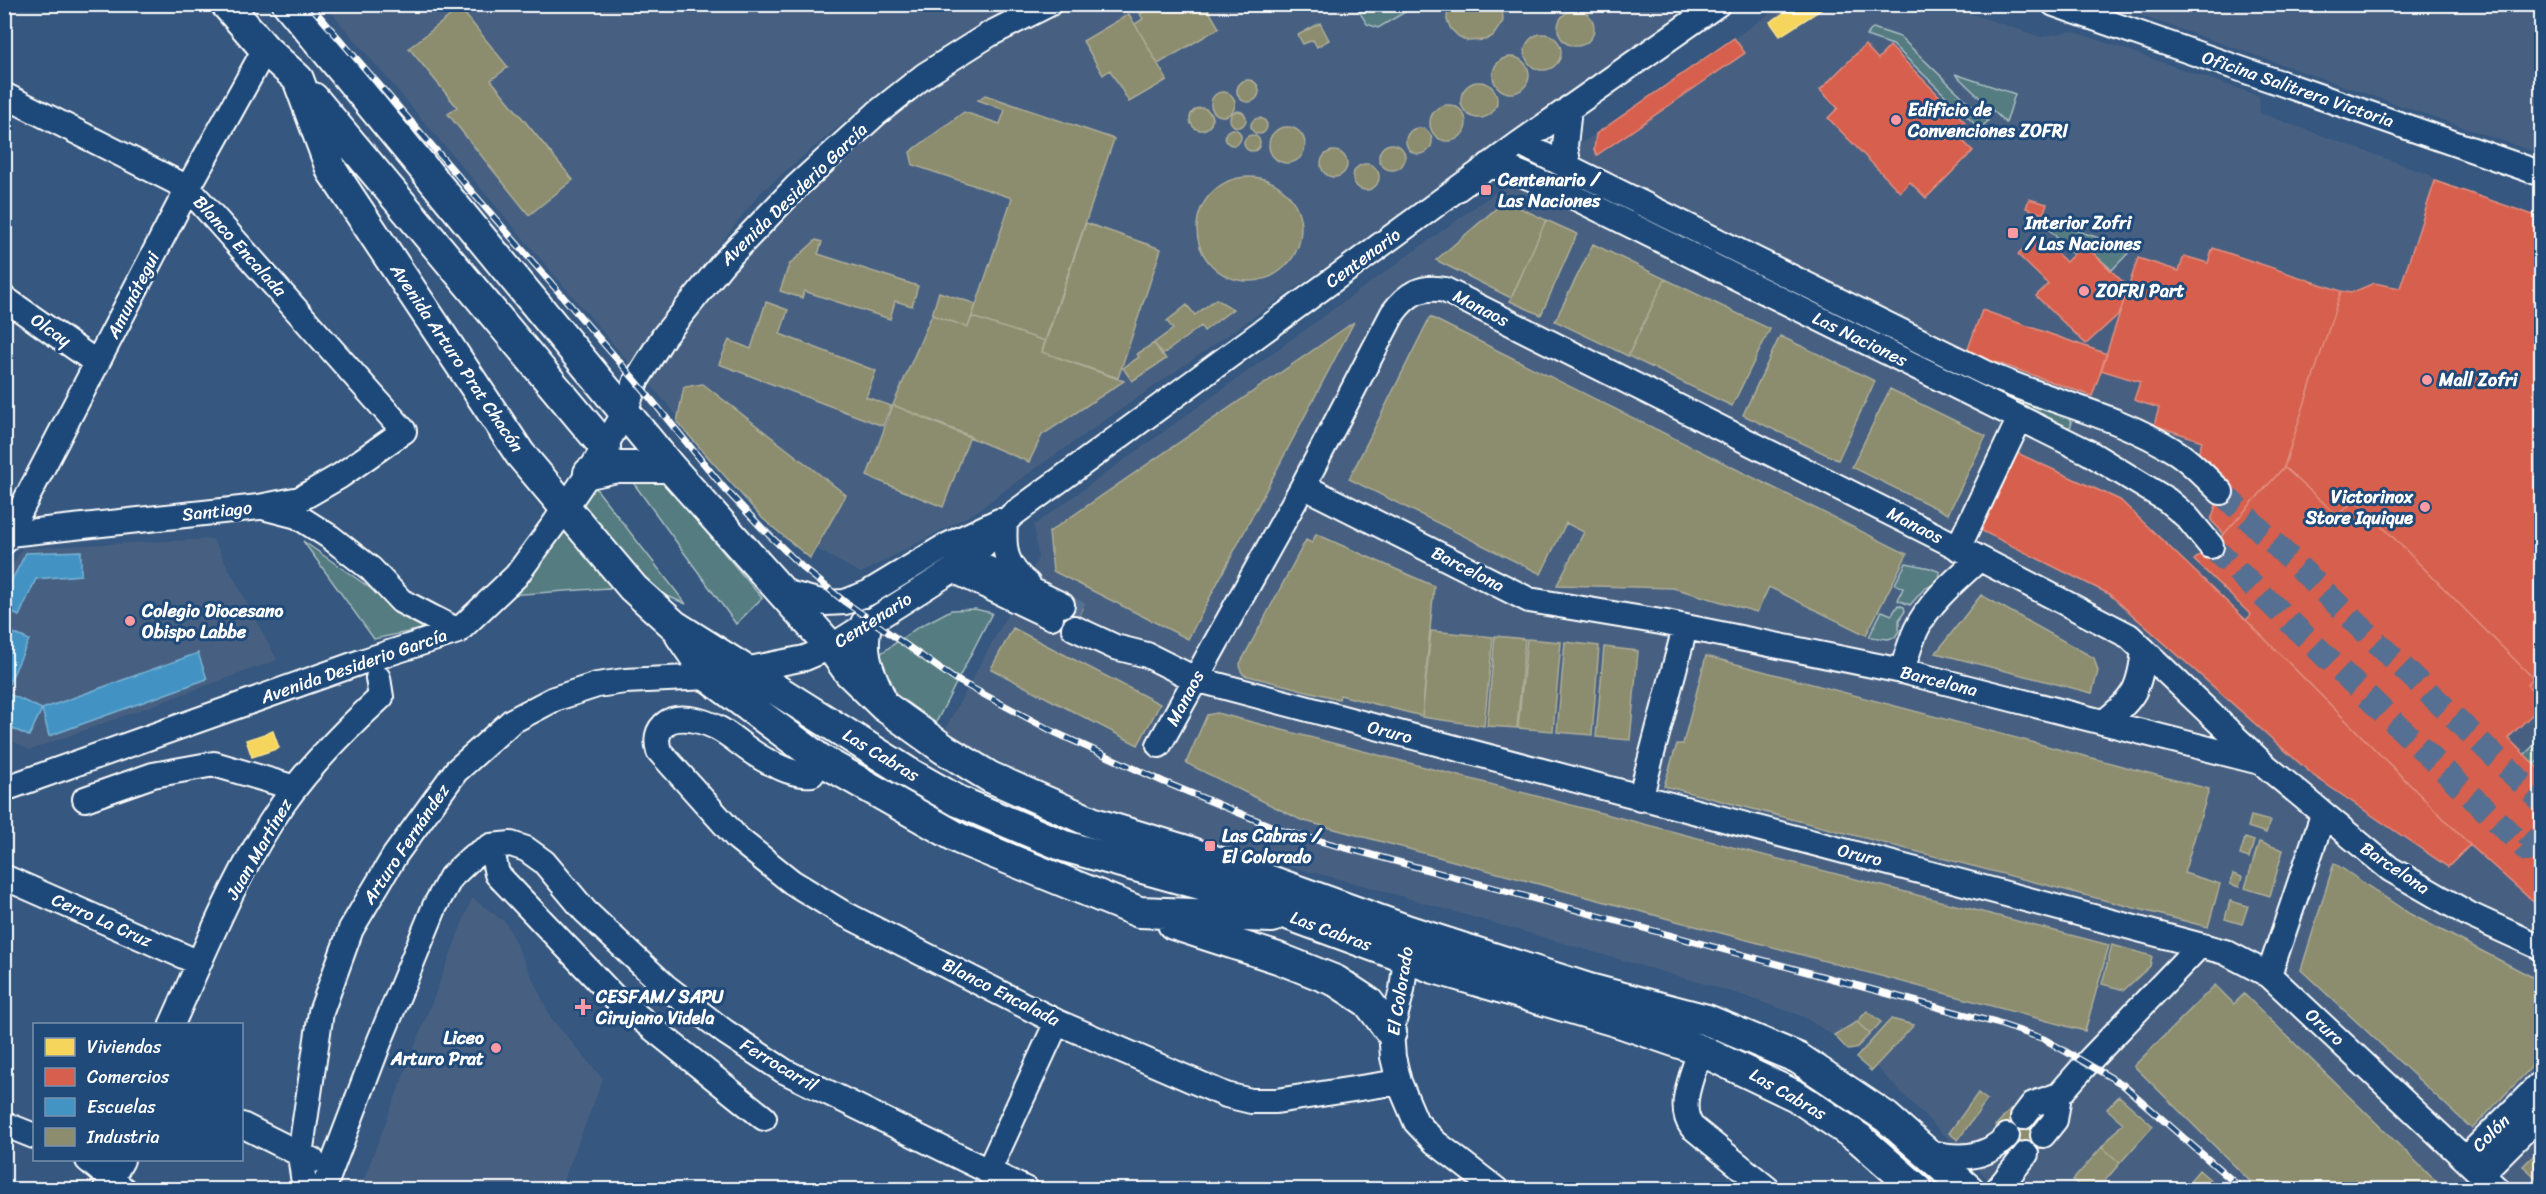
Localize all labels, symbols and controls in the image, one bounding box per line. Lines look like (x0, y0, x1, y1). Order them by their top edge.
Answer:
street label: Oficina Salitrera Victoria (2198, 41, 2398, 137)
place label: Edificio de Convenciones ZOFRI (1907, 94, 2068, 147)
marker: Edificio de Convenciones ZOFRI (1889, 113, 1903, 127)
street label: Avenida Desiderio García (712, 115, 875, 274)
place label: Centenario / Las Naciones (1497, 164, 1602, 217)
marker: Centenario / Las Naciones (1479, 183, 1493, 197)
street label: Blanco Encalada (185, 188, 296, 305)
place label: Interior Zofri / Las Naciones (2024, 207, 2142, 260)
street label: Centenario (1318, 219, 1408, 297)
marker: Interior Zofri / Las Naciones (2006, 226, 2020, 240)
street label: Amunátegui (97, 245, 169, 345)
street label: Avenida Arturo Prat Chacón (381, 256, 533, 459)
place label: ZOFRI Part (2095, 275, 2184, 307)
street label: Manaos (1447, 280, 1515, 336)
marker: ZOFRI Part (2077, 284, 2091, 298)
street label: Las Naciones (1807, 302, 1914, 376)
street label: Olcay (24, 304, 79, 356)
place label: Mall Zofri (2438, 364, 2518, 396)
marker: Mall Zofri (2420, 373, 2434, 387)
place label: Victorinox Store Iquique (2305, 481, 2414, 534)
street label: Santiago (180, 491, 254, 531)
street label: Manaos (1881, 497, 1949, 553)
marker: Victorinox Store Iquique (2418, 500, 2432, 514)
street label: Barcelona (1426, 537, 1510, 601)
street label: Centenario (827, 583, 919, 657)
place label: Colegio Diocesano Obispo Labbe (141, 595, 284, 648)
marker: Colegio Diocesano Obispo Labbe (123, 614, 137, 628)
street label: Avenida Desiderio García (255, 619, 452, 713)
street label: Barcelona (1897, 656, 1981, 706)
street label: Manaos (1157, 664, 1213, 732)
street label: Oruro (1364, 711, 1416, 753)
street label: Las Cabras (836, 719, 926, 791)
street label: Arturo Fernández (353, 777, 459, 912)
street label: Juan Martínez (216, 792, 301, 907)
place label: Las Cabras / El Colorado (1222, 820, 1324, 873)
street label: Barcelona (2353, 833, 2437, 903)
street label: Oruro (1834, 834, 1886, 876)
marker: Las Cabras / El Colorado (1203, 839, 1217, 853)
street label: Cerro La Cruz (46, 884, 158, 957)
street label: Las Cabras (1286, 901, 1377, 961)
street label: El Colorado (1377, 944, 1423, 1038)
street label: Blanco Encalada (937, 949, 1066, 1036)
place label: CESFAM/ SAPU Cirujano Videla (595, 981, 724, 1034)
marker: CESFAM/ SAPU Cirujano Videla (574, 998, 592, 1016)
street label: Oruro (2298, 1000, 2352, 1054)
place label: Liceo Arturo Prat (390, 1022, 484, 1075)
legend (33, 1023, 243, 1161)
street label: Ferrocarril (734, 1029, 825, 1101)
text: Viviendas (87, 1031, 162, 1063)
marker: Liceo Arturo Prat (489, 1041, 503, 1055)
street label: Las Cabras (1743, 1059, 1833, 1129)
text: Comercios (87, 1061, 170, 1093)
text: Escuelas (87, 1091, 156, 1123)
street label: Colón (2464, 1106, 2518, 1160)
text: Industria (86, 1121, 160, 1153)

